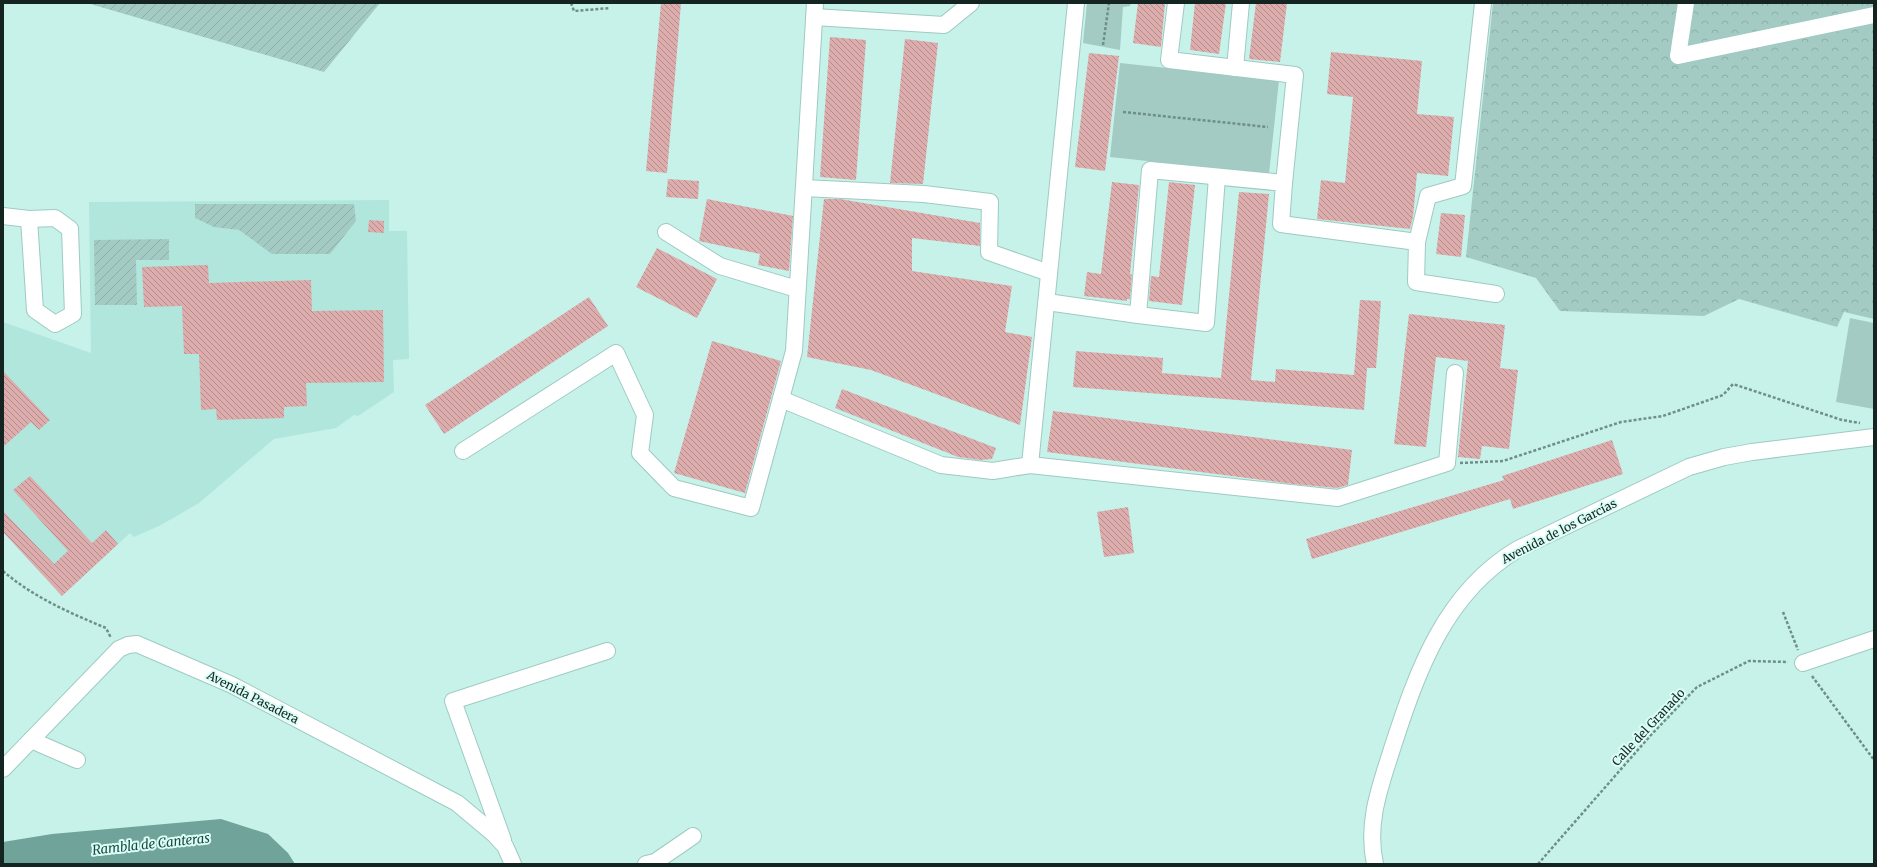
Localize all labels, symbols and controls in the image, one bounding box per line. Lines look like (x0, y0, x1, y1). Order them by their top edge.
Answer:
street label: Avenida de los Garcías (1498, 495, 1619, 567)
street label: Avenida Pasadera (204, 667, 302, 727)
street label: Calle del Granado (1608, 685, 1688, 769)
water label: Rambla de Canteras (91, 829, 211, 859)

